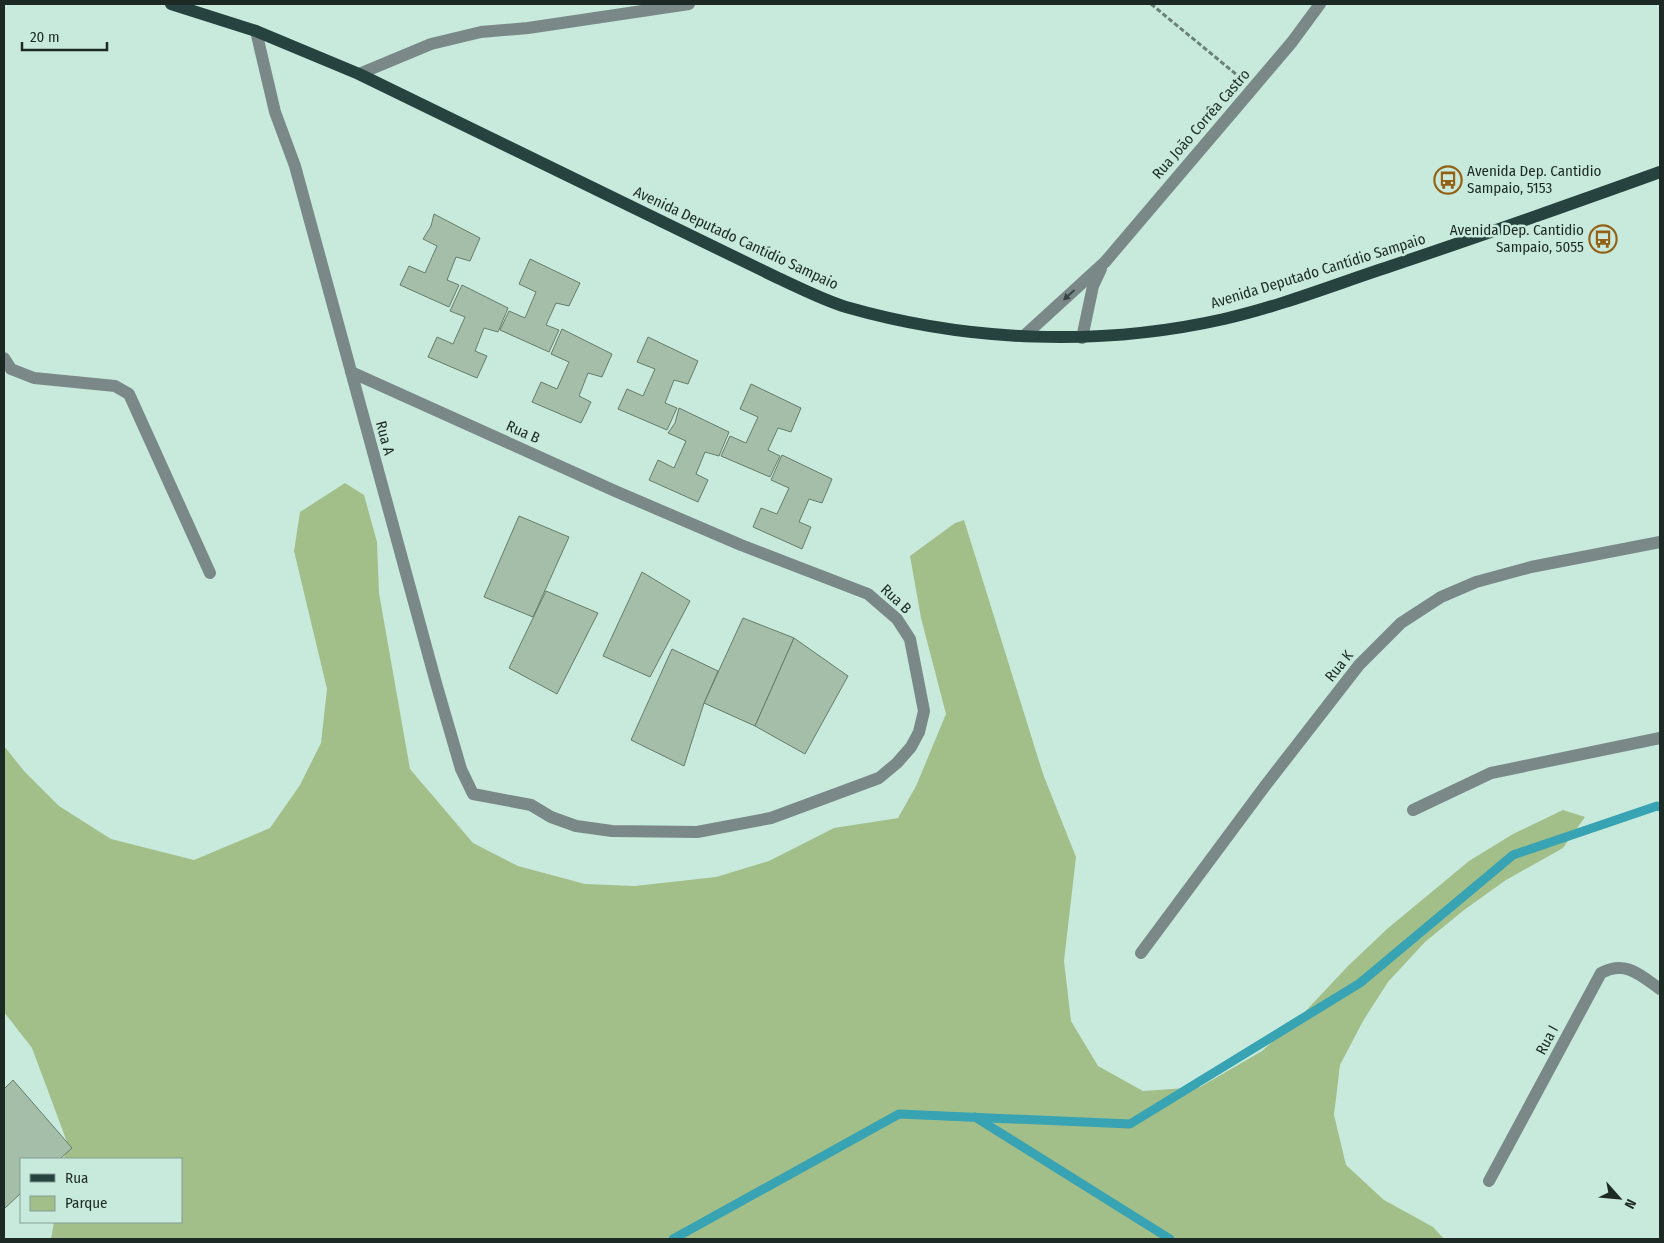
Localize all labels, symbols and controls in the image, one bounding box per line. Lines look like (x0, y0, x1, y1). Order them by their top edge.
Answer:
scale bar (22, 20, 108, 52)
text: 20 m (30, 28, 60, 46)
street label: Rua João Corrêa Castro (1148, 65, 1254, 183)
place label: Avenida Dep. Cantidio Sampaio, 5153 (1467, 162, 1601, 197)
bus stop icon: Avenida Dep. Cantidio Sampaio, 5153 (1433, 165, 1463, 195)
street label: Avenida Deputado Cantídio Sampaio (631, 183, 841, 294)
place label: Avenida Dep. Cantidio Sampaio, 5055 (1450, 221, 1584, 256)
bus stop icon: Avenida Dep. Cantidio Sampaio, 5055 (1588, 224, 1618, 254)
street label: Avenida Deputado Cantídio Sampaio (1208, 230, 1428, 312)
one-way arrow (1063, 289, 1075, 301)
street label: Rua B (503, 417, 543, 447)
street label: Rua A (372, 419, 398, 457)
street label: Rua B (877, 580, 915, 618)
street label: Rua K (1321, 647, 1357, 685)
street label: Rua I (1532, 1022, 1562, 1058)
legend (20, 1158, 182, 1223)
text: Rua (65, 1169, 88, 1187)
north arrow (1594, 1173, 1644, 1223)
text: Parque (65, 1194, 108, 1212)
text: N (1621, 1196, 1640, 1211)

